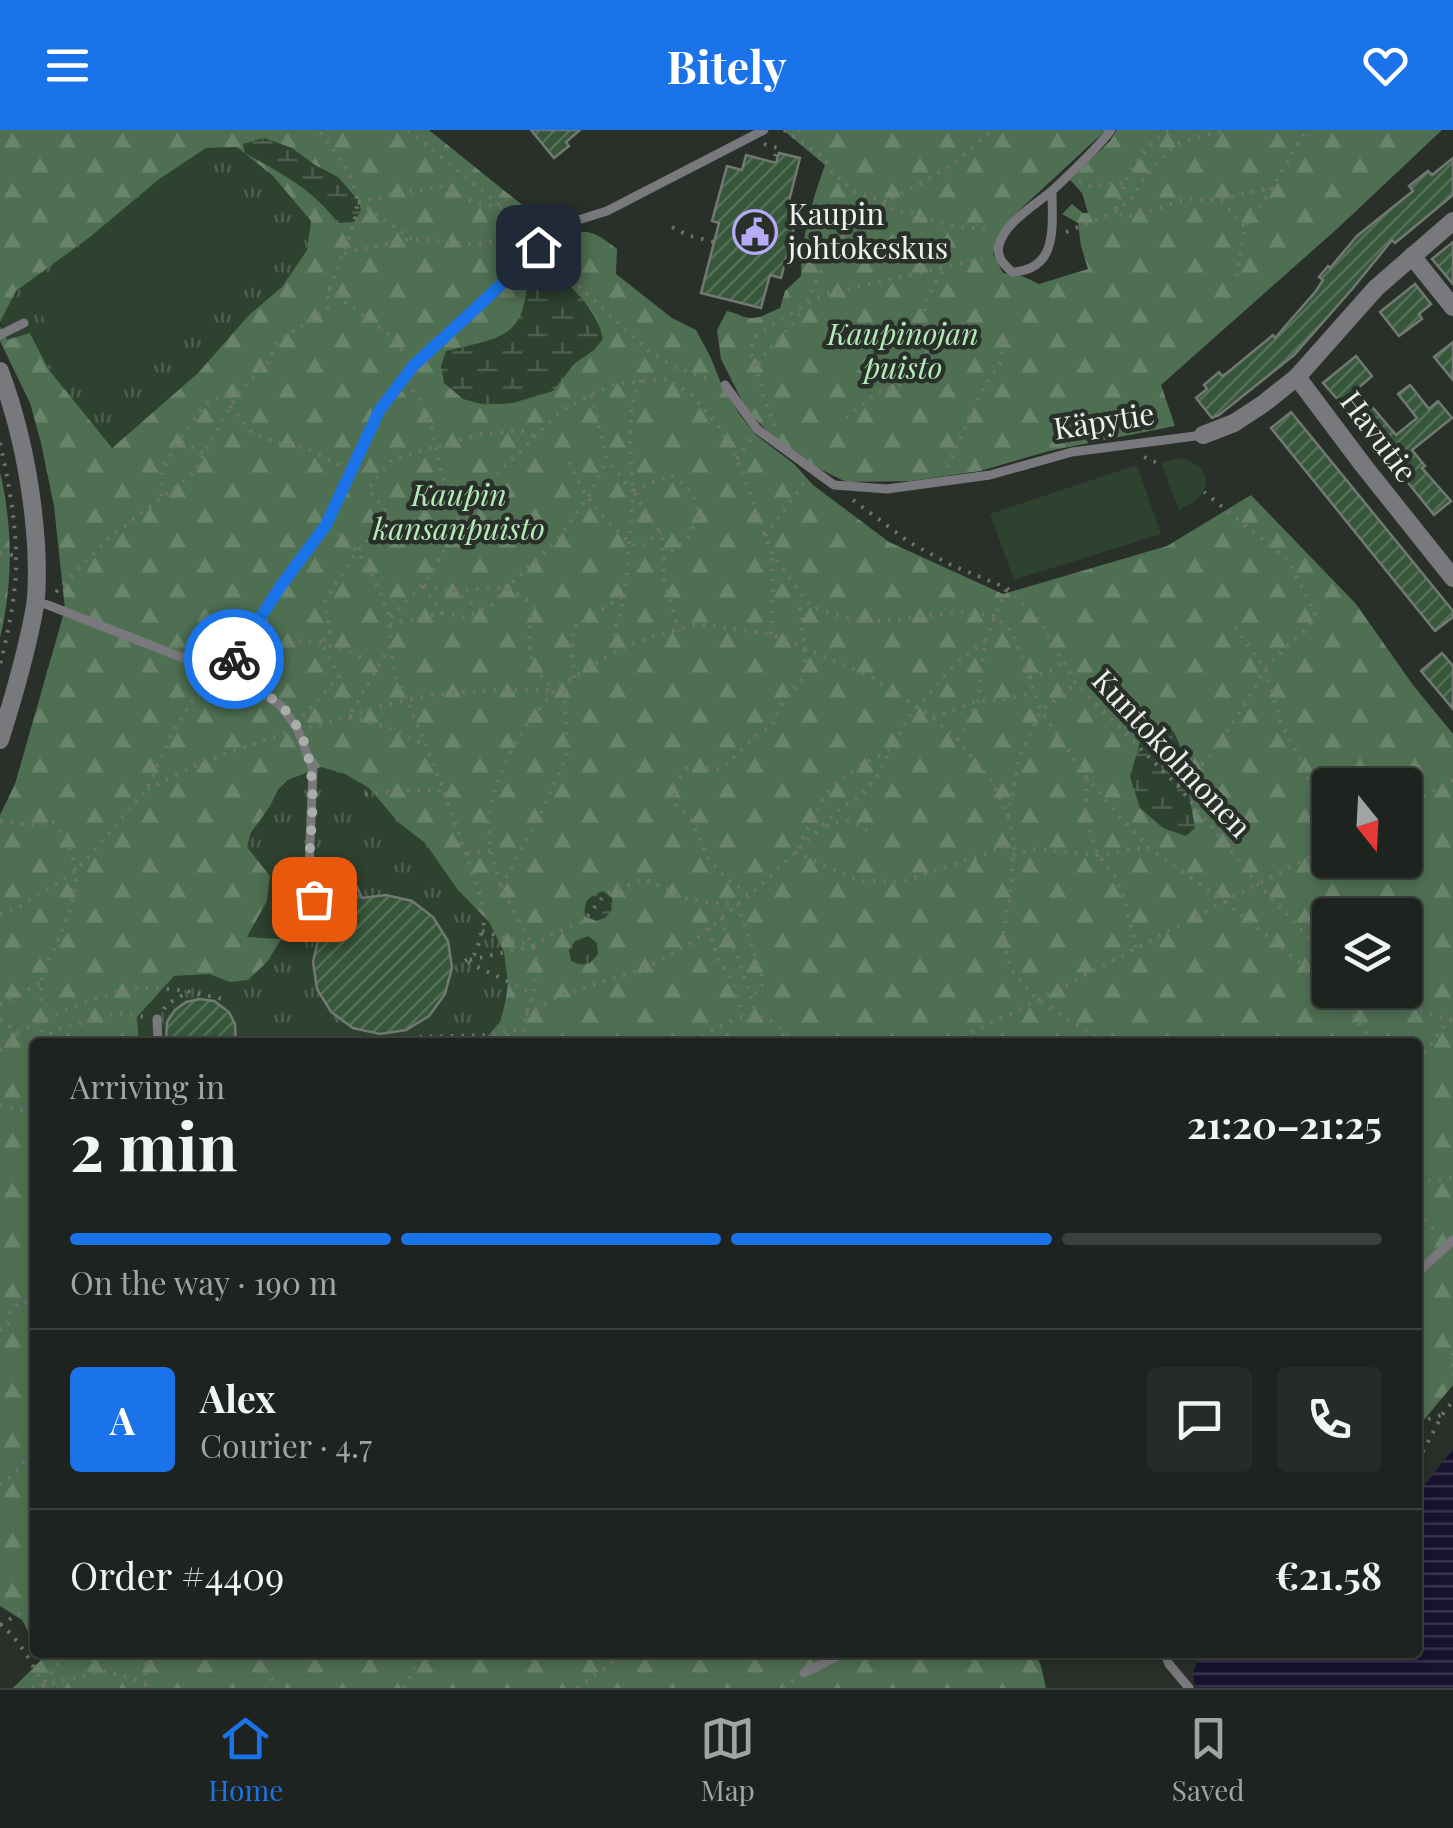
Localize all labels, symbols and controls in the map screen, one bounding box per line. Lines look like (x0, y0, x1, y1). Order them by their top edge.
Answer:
text: Bitely (666, 35, 787, 95)
icon: menu (40, 38, 95, 93)
icon: heart (1358, 38, 1413, 93)
place label: Kaupin johtokeskus (787, 193, 948, 267)
pin (496, 205, 581, 290)
public building icon: Kaupin johtokeskus (732, 209, 778, 255)
icon: home (511, 220, 566, 275)
park label: Kaupinojan puisto (826, 313, 979, 387)
street label: Havutie (1332, 382, 1427, 489)
street label: Käpytie (1050, 392, 1157, 448)
park label: Kaupin kansanpuisto (372, 474, 545, 548)
courier (184, 609, 284, 709)
icon: bike (207, 632, 262, 687)
street label: Kuntokolmonen (1084, 660, 1261, 845)
north arrow (1312, 768, 1422, 878)
map controls (1312, 768, 1422, 1008)
pin (272, 857, 357, 942)
icon: bag (287, 872, 342, 927)
button: layers (1312, 898, 1422, 1008)
text: Arriving in (70, 1064, 225, 1107)
text: 21:20–21:25 (1187, 1098, 1382, 1149)
text: 2 min (70, 1101, 238, 1187)
text: On the way · 190 m (70, 1260, 337, 1303)
button: chat (1147, 1367, 1252, 1472)
button: phone (1277, 1367, 1382, 1472)
text: Alex (200, 1372, 276, 1423)
text: A (110, 1394, 135, 1445)
text: Courier · 4.7 (200, 1423, 372, 1466)
text: Order #4409 (70, 1549, 284, 1600)
text: €21.58 (1275, 1549, 1382, 1600)
tab: Home (208, 1711, 283, 1808)
tab: Map (700, 1711, 755, 1808)
tab: Saved (1172, 1711, 1245, 1808)

